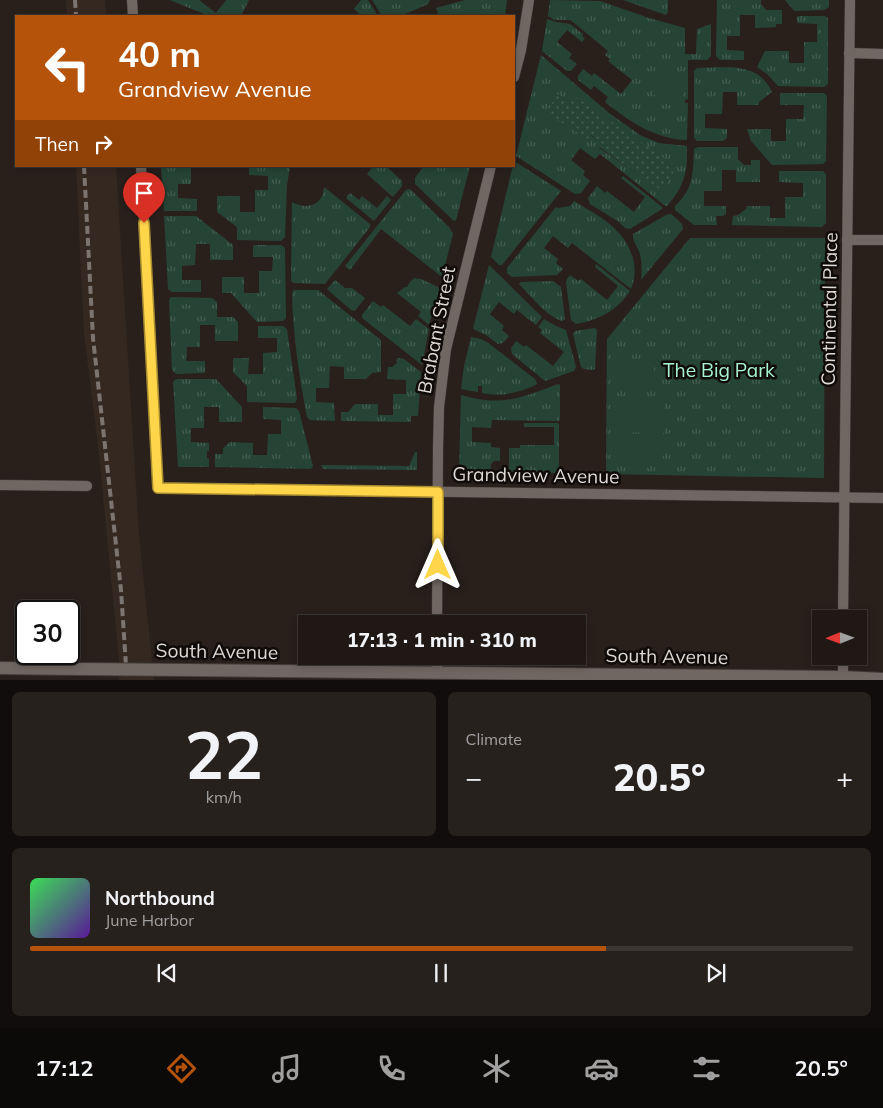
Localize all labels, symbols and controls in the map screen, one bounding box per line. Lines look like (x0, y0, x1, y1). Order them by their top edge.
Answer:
text: 40 m (118, 32, 201, 76)
icon: left (35, 35, 100, 100)
text: Grandview Avenue (118, 75, 312, 103)
icon: right (89, 130, 117, 158)
text: Then (35, 132, 79, 156)
pin (123, 172, 165, 223)
icon: arrive (130, 179, 158, 207)
street label: Continental Place (816, 232, 842, 386)
street label: Brabant Street (412, 264, 460, 396)
park label: The Big Park (663, 358, 775, 382)
street label: Grandview Avenue (452, 462, 620, 488)
position arrow (411, 538, 463, 590)
speed limit sign: 30 (15, 600, 80, 665)
north arrow (812, 610, 868, 665)
map controls (812, 610, 867, 665)
text: 17:13 · 1 min · 310 m (347, 628, 537, 652)
street label: South Avenue (156, 638, 278, 664)
street label: South Avenue (606, 643, 728, 669)
text: 22 (185, 714, 263, 795)
text: Climate (466, 729, 522, 749)
text: 20.5° (613, 753, 706, 801)
text: − (466, 760, 482, 795)
text: + (836, 760, 853, 795)
text: km/h (206, 787, 242, 807)
text: Northbound (105, 886, 215, 910)
text: June Harbor (105, 910, 194, 930)
icon: previous (153, 959, 181, 987)
icon: pause (427, 959, 455, 987)
icon: next (702, 959, 730, 987)
icon: directions (164, 1051, 199, 1086)
icon: music (269, 1051, 304, 1086)
icon: phone (374, 1051, 409, 1086)
icon: climate (479, 1051, 514, 1086)
icon: car (584, 1051, 619, 1086)
icon: filters (689, 1051, 724, 1086)
text: 17:12 (35, 1054, 93, 1082)
text: 20.5° (794, 1054, 848, 1082)

